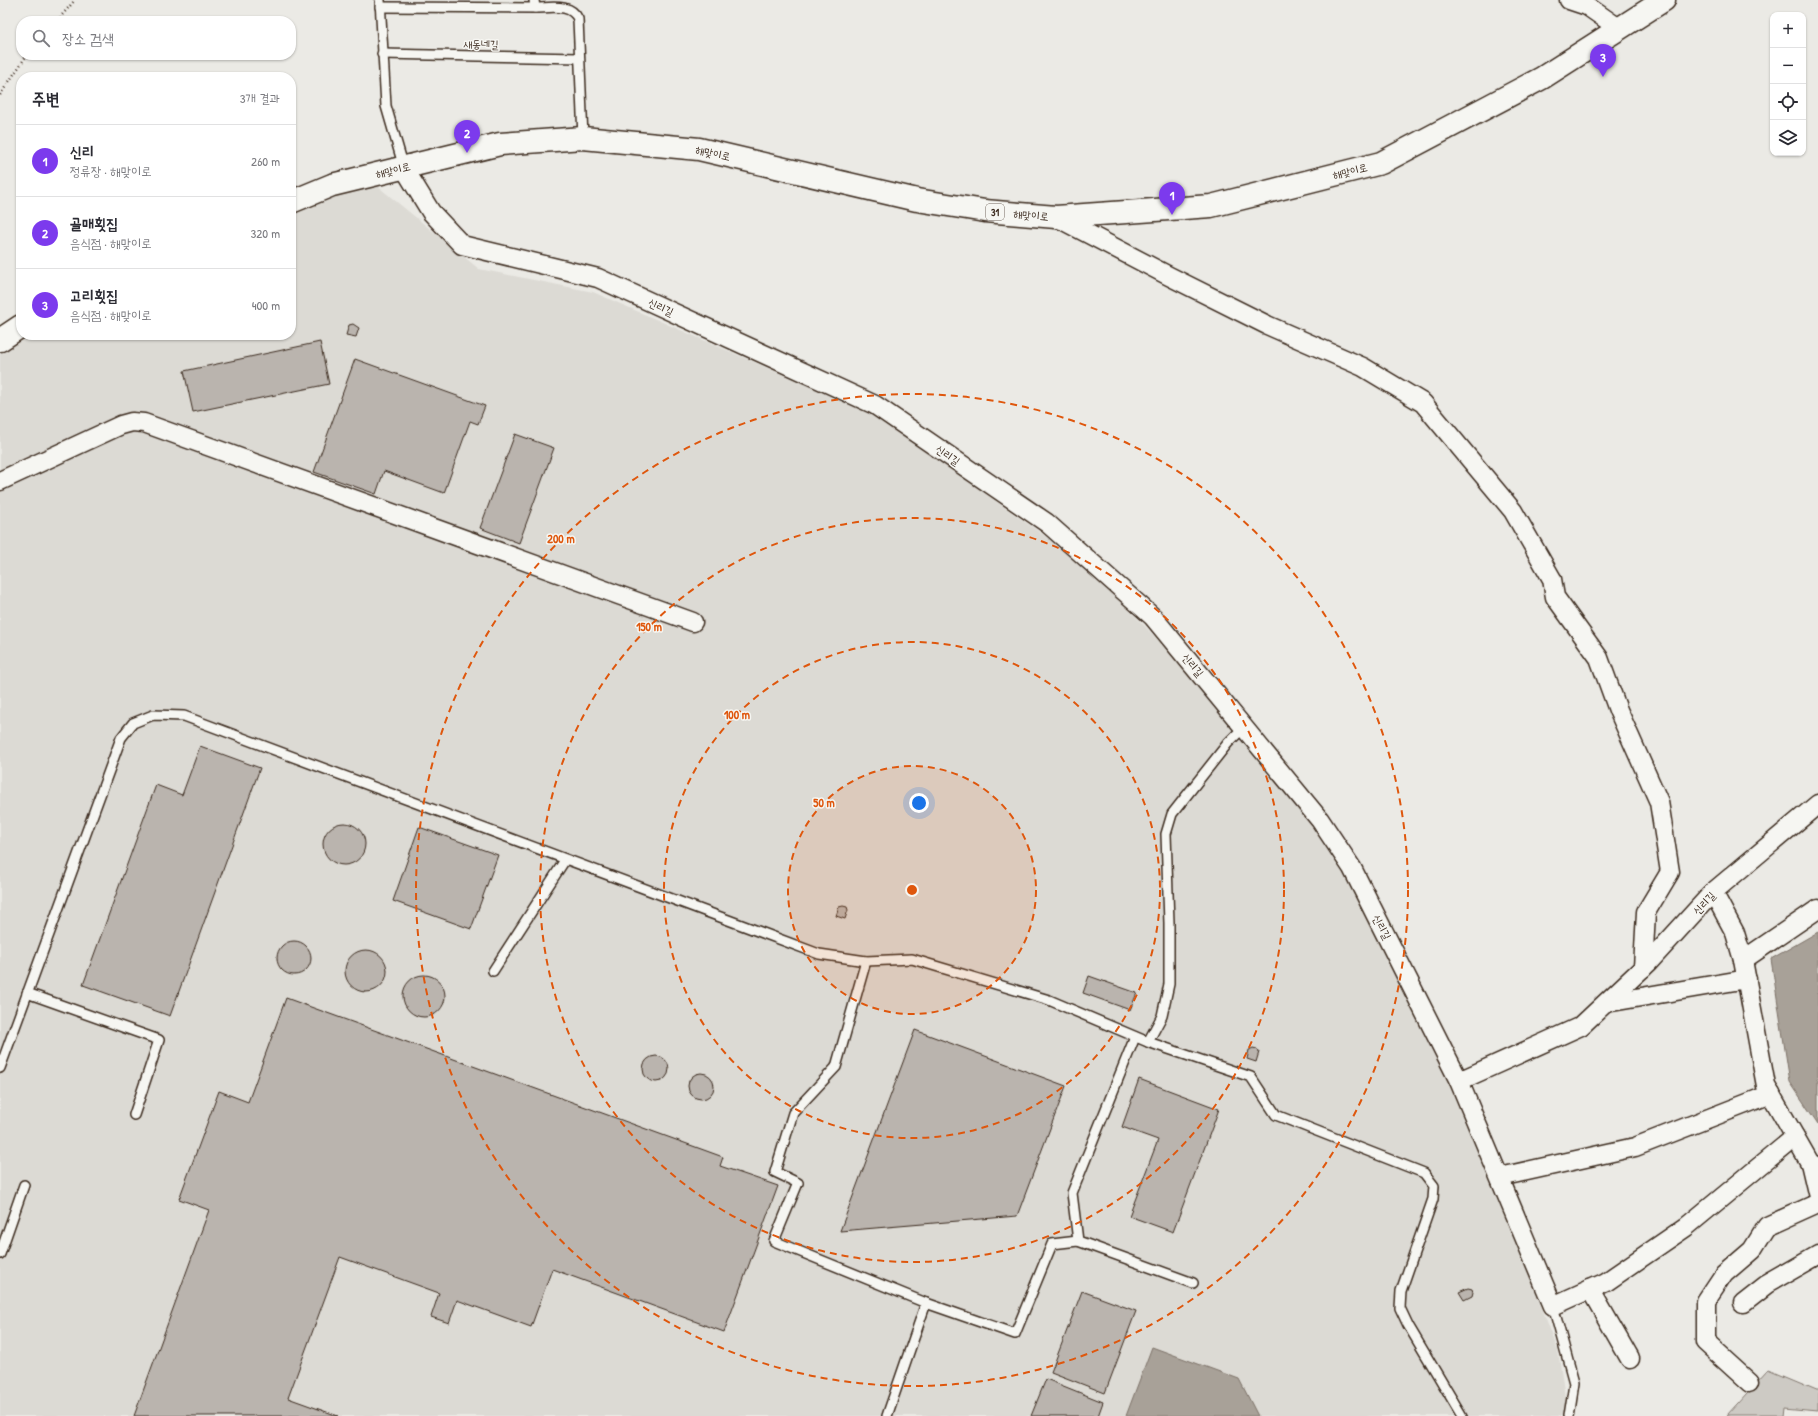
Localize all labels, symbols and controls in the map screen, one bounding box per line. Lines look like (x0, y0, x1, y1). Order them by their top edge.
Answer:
map controls (1770, 12, 1806, 156)
button: + (1770, 12, 1806, 48)
search box (16, 16, 296, 60)
icon: search (30, 27, 52, 49)
text: 장소 검색 (62, 28, 114, 49)
street label: 새동네길 (463, 37, 499, 51)
pin: 3 (1590, 44, 1616, 77)
button: − (1770, 48, 1806, 84)
button: locate (1770, 84, 1806, 120)
text: 주변 (32, 87, 59, 110)
text: 3개 결과 (240, 89, 280, 107)
pin: 2 (454, 120, 480, 153)
button: layers (1770, 120, 1806, 156)
text: 신리 (70, 141, 94, 162)
street label: 해맞이로 (694, 142, 732, 164)
text: 1 (43, 152, 47, 170)
text: 260 m (251, 152, 280, 170)
street label: 해맞이로 (374, 159, 412, 181)
street label: 해맞이로 (1331, 160, 1369, 182)
text: 정류장 · 해맞이로 (70, 162, 152, 180)
pin: 1 (1159, 182, 1185, 215)
road number: 31 (986, 204, 1004, 220)
street label: 해맞이로 (1013, 206, 1049, 224)
text: 골매횟집 (70, 213, 118, 234)
text: 2 (42, 224, 48, 242)
text: 320 m (250, 224, 280, 242)
text: 음식점 · 해맞이로 (70, 234, 152, 252)
text: 고리횟집 (70, 285, 118, 306)
street label: 신리길 (646, 295, 676, 319)
text: 3 (42, 296, 48, 314)
text: 400 m (252, 296, 280, 314)
text: 음식점 · 해맞이로 (70, 306, 152, 324)
street label: 신리길 (933, 442, 963, 468)
text: 200 m (547, 530, 575, 547)
text: 150 m (636, 618, 662, 635)
street label: 신리길 (1179, 650, 1207, 680)
text: 100 m (724, 706, 750, 723)
your location (909, 793, 929, 813)
text: 50 m (813, 794, 835, 811)
centre of rings (905, 883, 919, 897)
street label: 신리길 (1690, 888, 1718, 917)
street label: 신리길 (1370, 912, 1394, 942)

